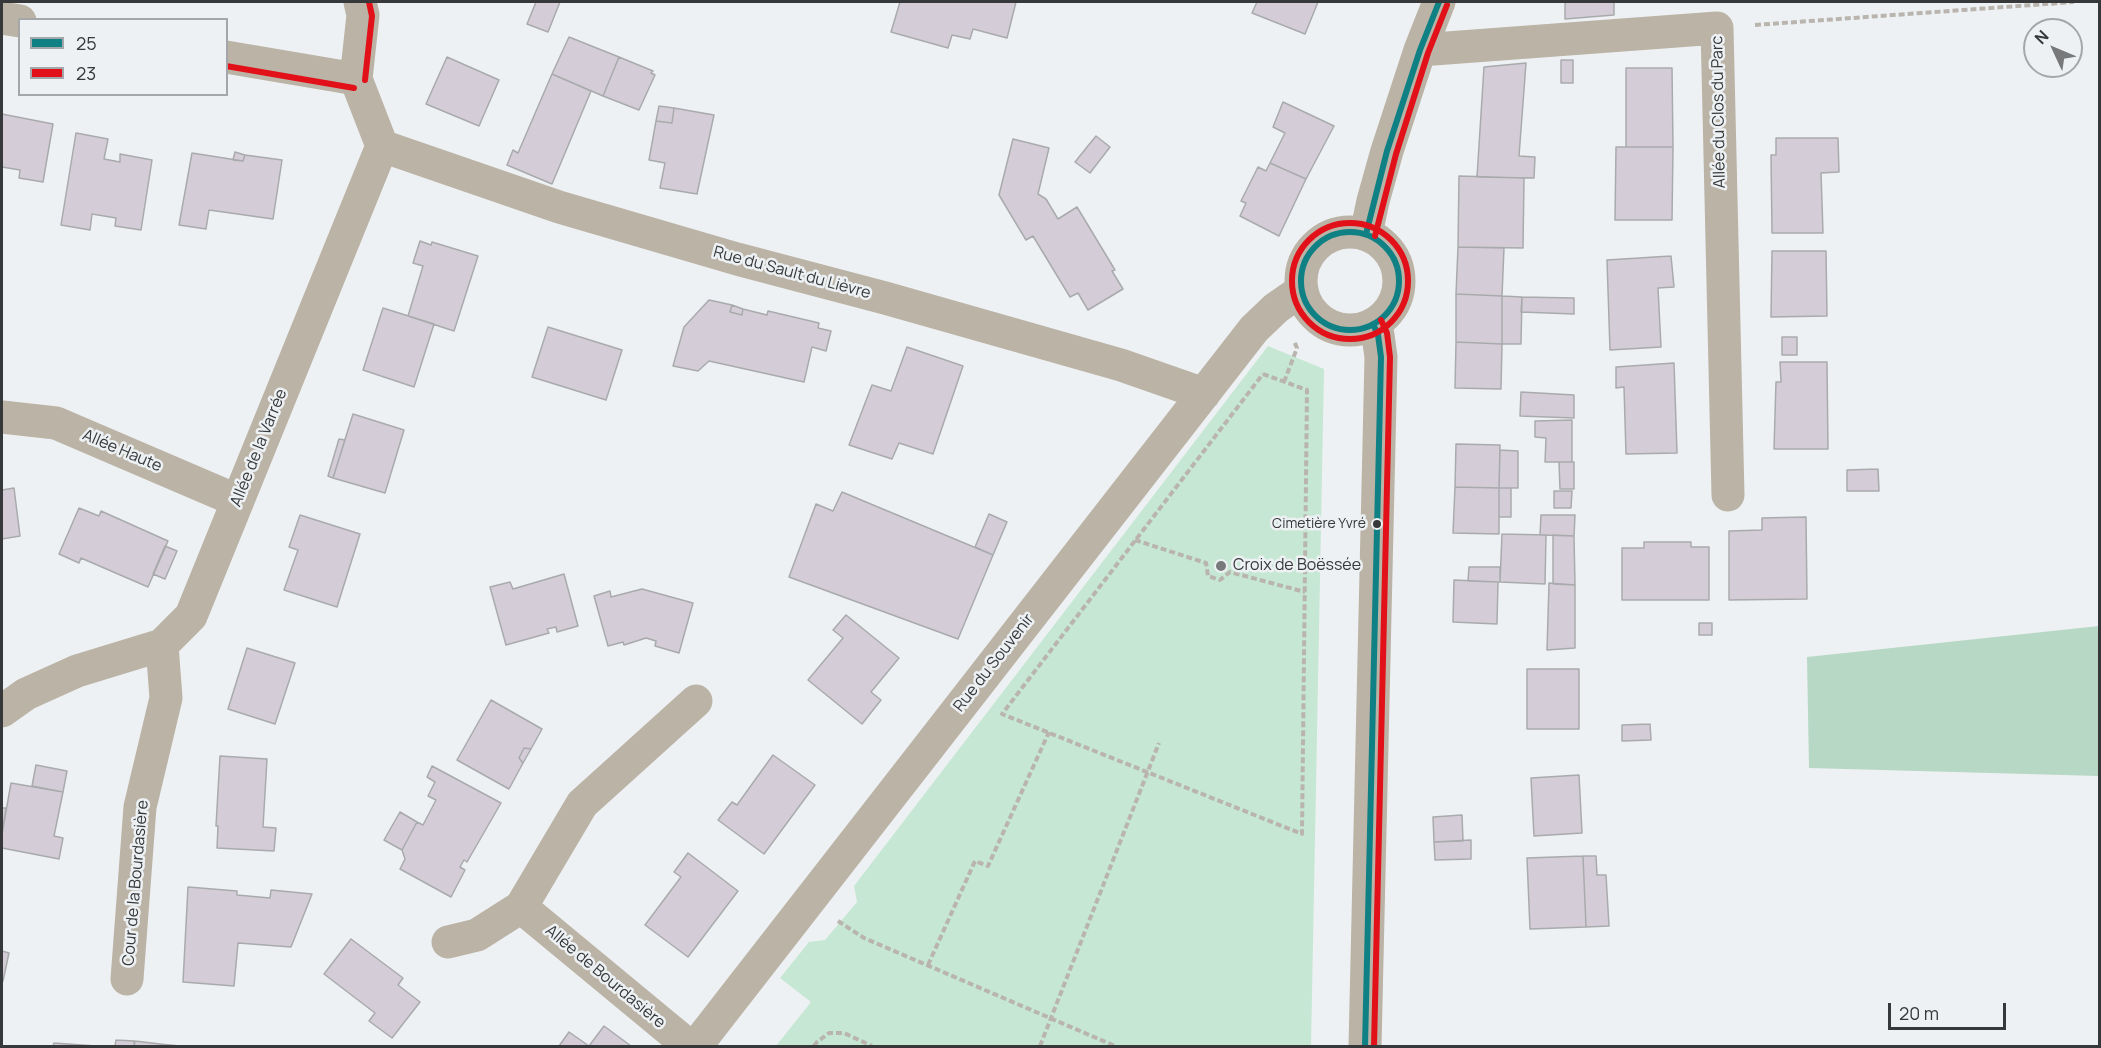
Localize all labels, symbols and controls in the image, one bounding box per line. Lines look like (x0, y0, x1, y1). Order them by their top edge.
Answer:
legend (18, 18, 228, 96)
north arrow (2023, 18, 2083, 78)
text: N (2030, 25, 2053, 49)
text: 25 (76, 31, 97, 55)
street label: Allée du Clos du Parc (1708, 35, 1730, 189)
text: 23 (76, 61, 96, 85)
street label: Rue du Sault du Lièvre (711, 243, 873, 303)
street label: Allée de la Varrée (227, 386, 291, 510)
street label: Allée Haute (79, 426, 165, 476)
place label: Cimetière Yvré (1272, 516, 1366, 532)
marker: Cimetière Yvré (1371, 518, 1383, 530)
place label: Croix de Boëssée (1233, 556, 1361, 576)
marker: Croix de Boëssée (1214, 559, 1228, 573)
street label: Rue du Souvenir (950, 610, 1038, 716)
street label: Cour de la Bourdasière (119, 799, 153, 967)
street label: Allée de Bourdasière (541, 921, 669, 1033)
scale bar (1891, 991, 2010, 1029)
text: 20 m (1899, 1001, 1939, 1025)

